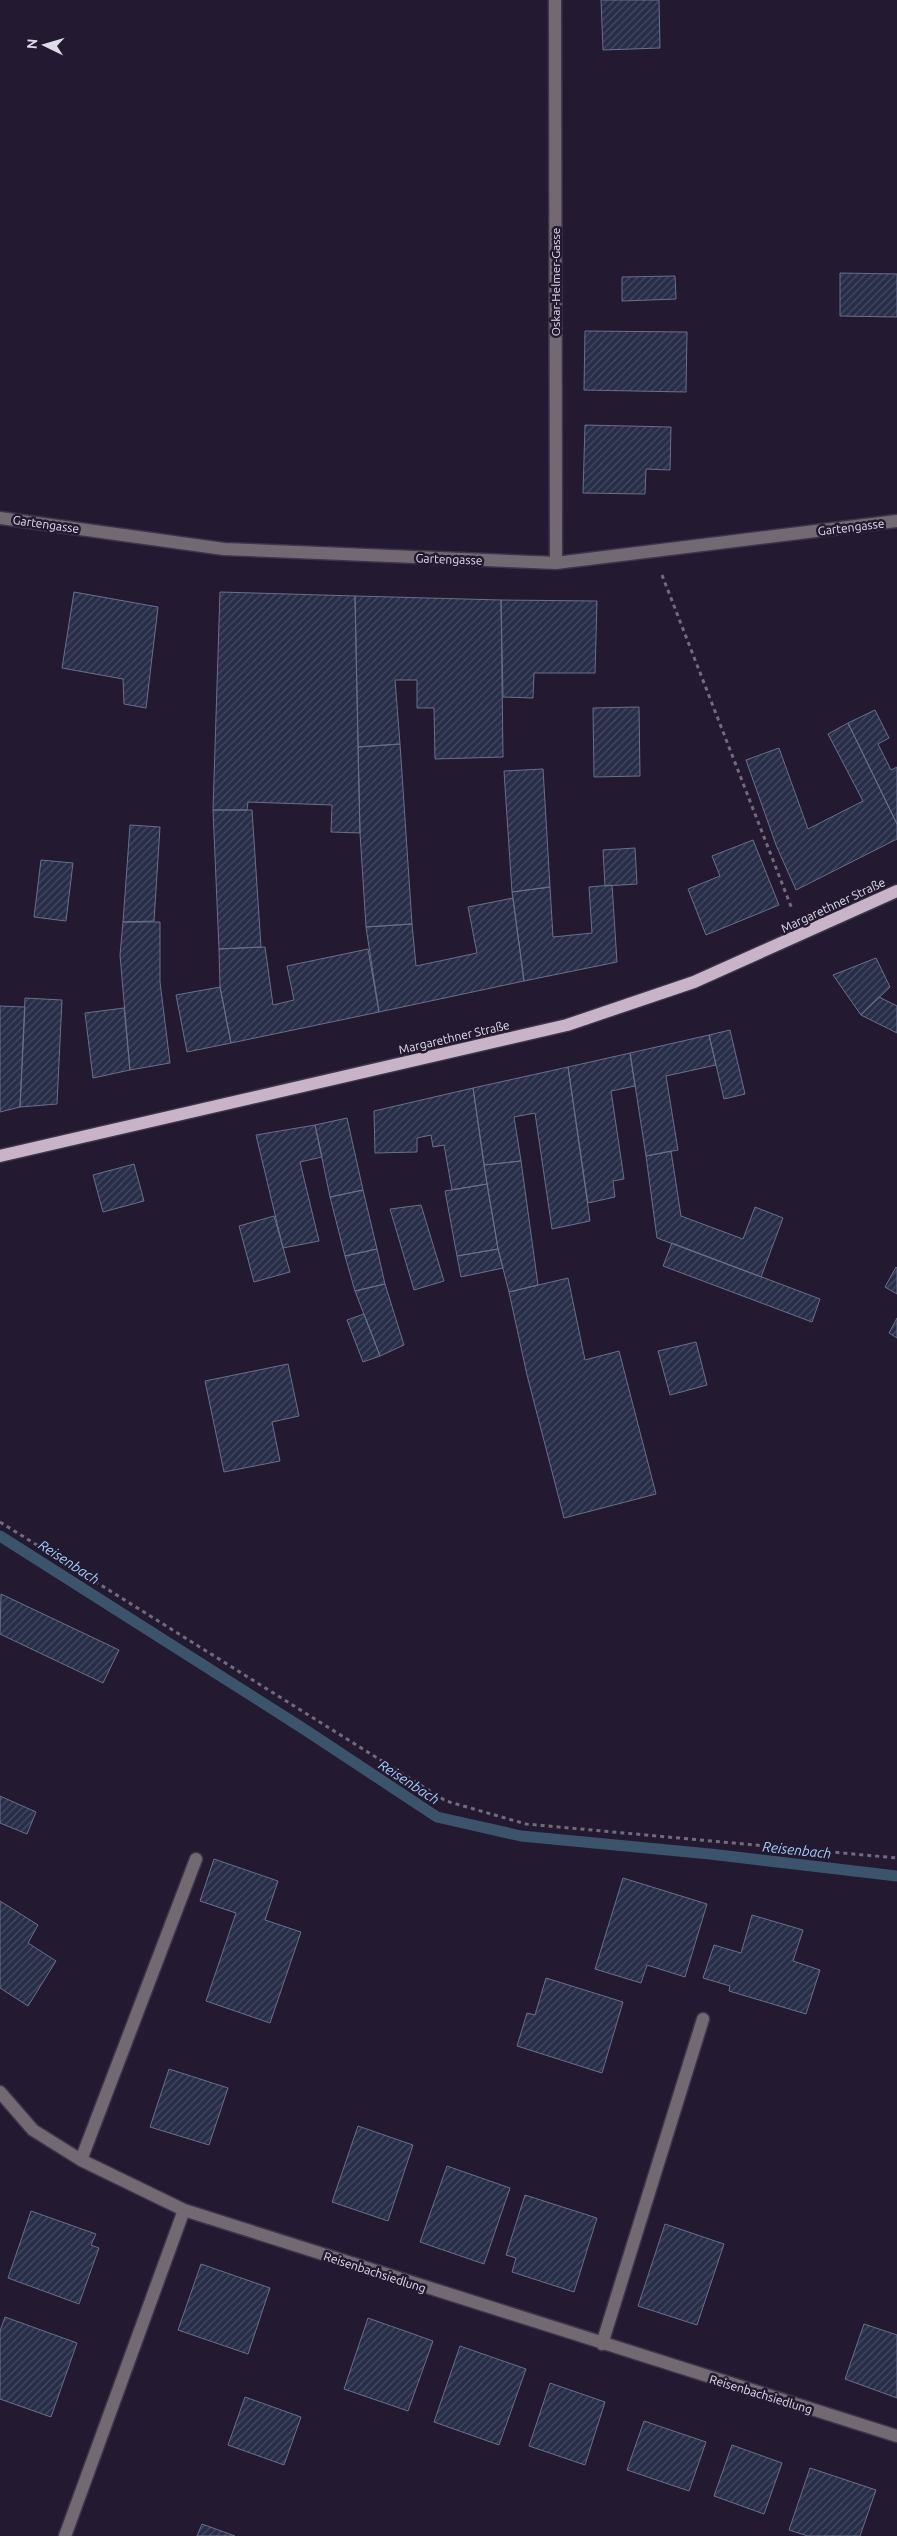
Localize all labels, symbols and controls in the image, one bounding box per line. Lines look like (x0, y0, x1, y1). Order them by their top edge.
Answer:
north arrow (20, 20, 70, 70)
text: N (24, 38, 40, 50)
street label: Oskar-Helmer-Gasse (549, 228, 562, 336)
street label: Gartengasse (12, 513, 80, 535)
street label: Gartengasse (817, 516, 885, 538)
street label: Gartengasse (415, 551, 483, 567)
street label: Margarethner Straße (779, 875, 887, 935)
street label: Margarethner Straße (397, 1018, 511, 1056)
water label: Reisenbach (36, 1536, 102, 1588)
water label: Reisenbach (376, 1756, 442, 1808)
water label: Reisenbach (762, 1838, 832, 1862)
street label: Reisenbachsiedlung (322, 2249, 428, 2295)
street label: Reisenbachsiedlung (708, 2372, 814, 2416)

